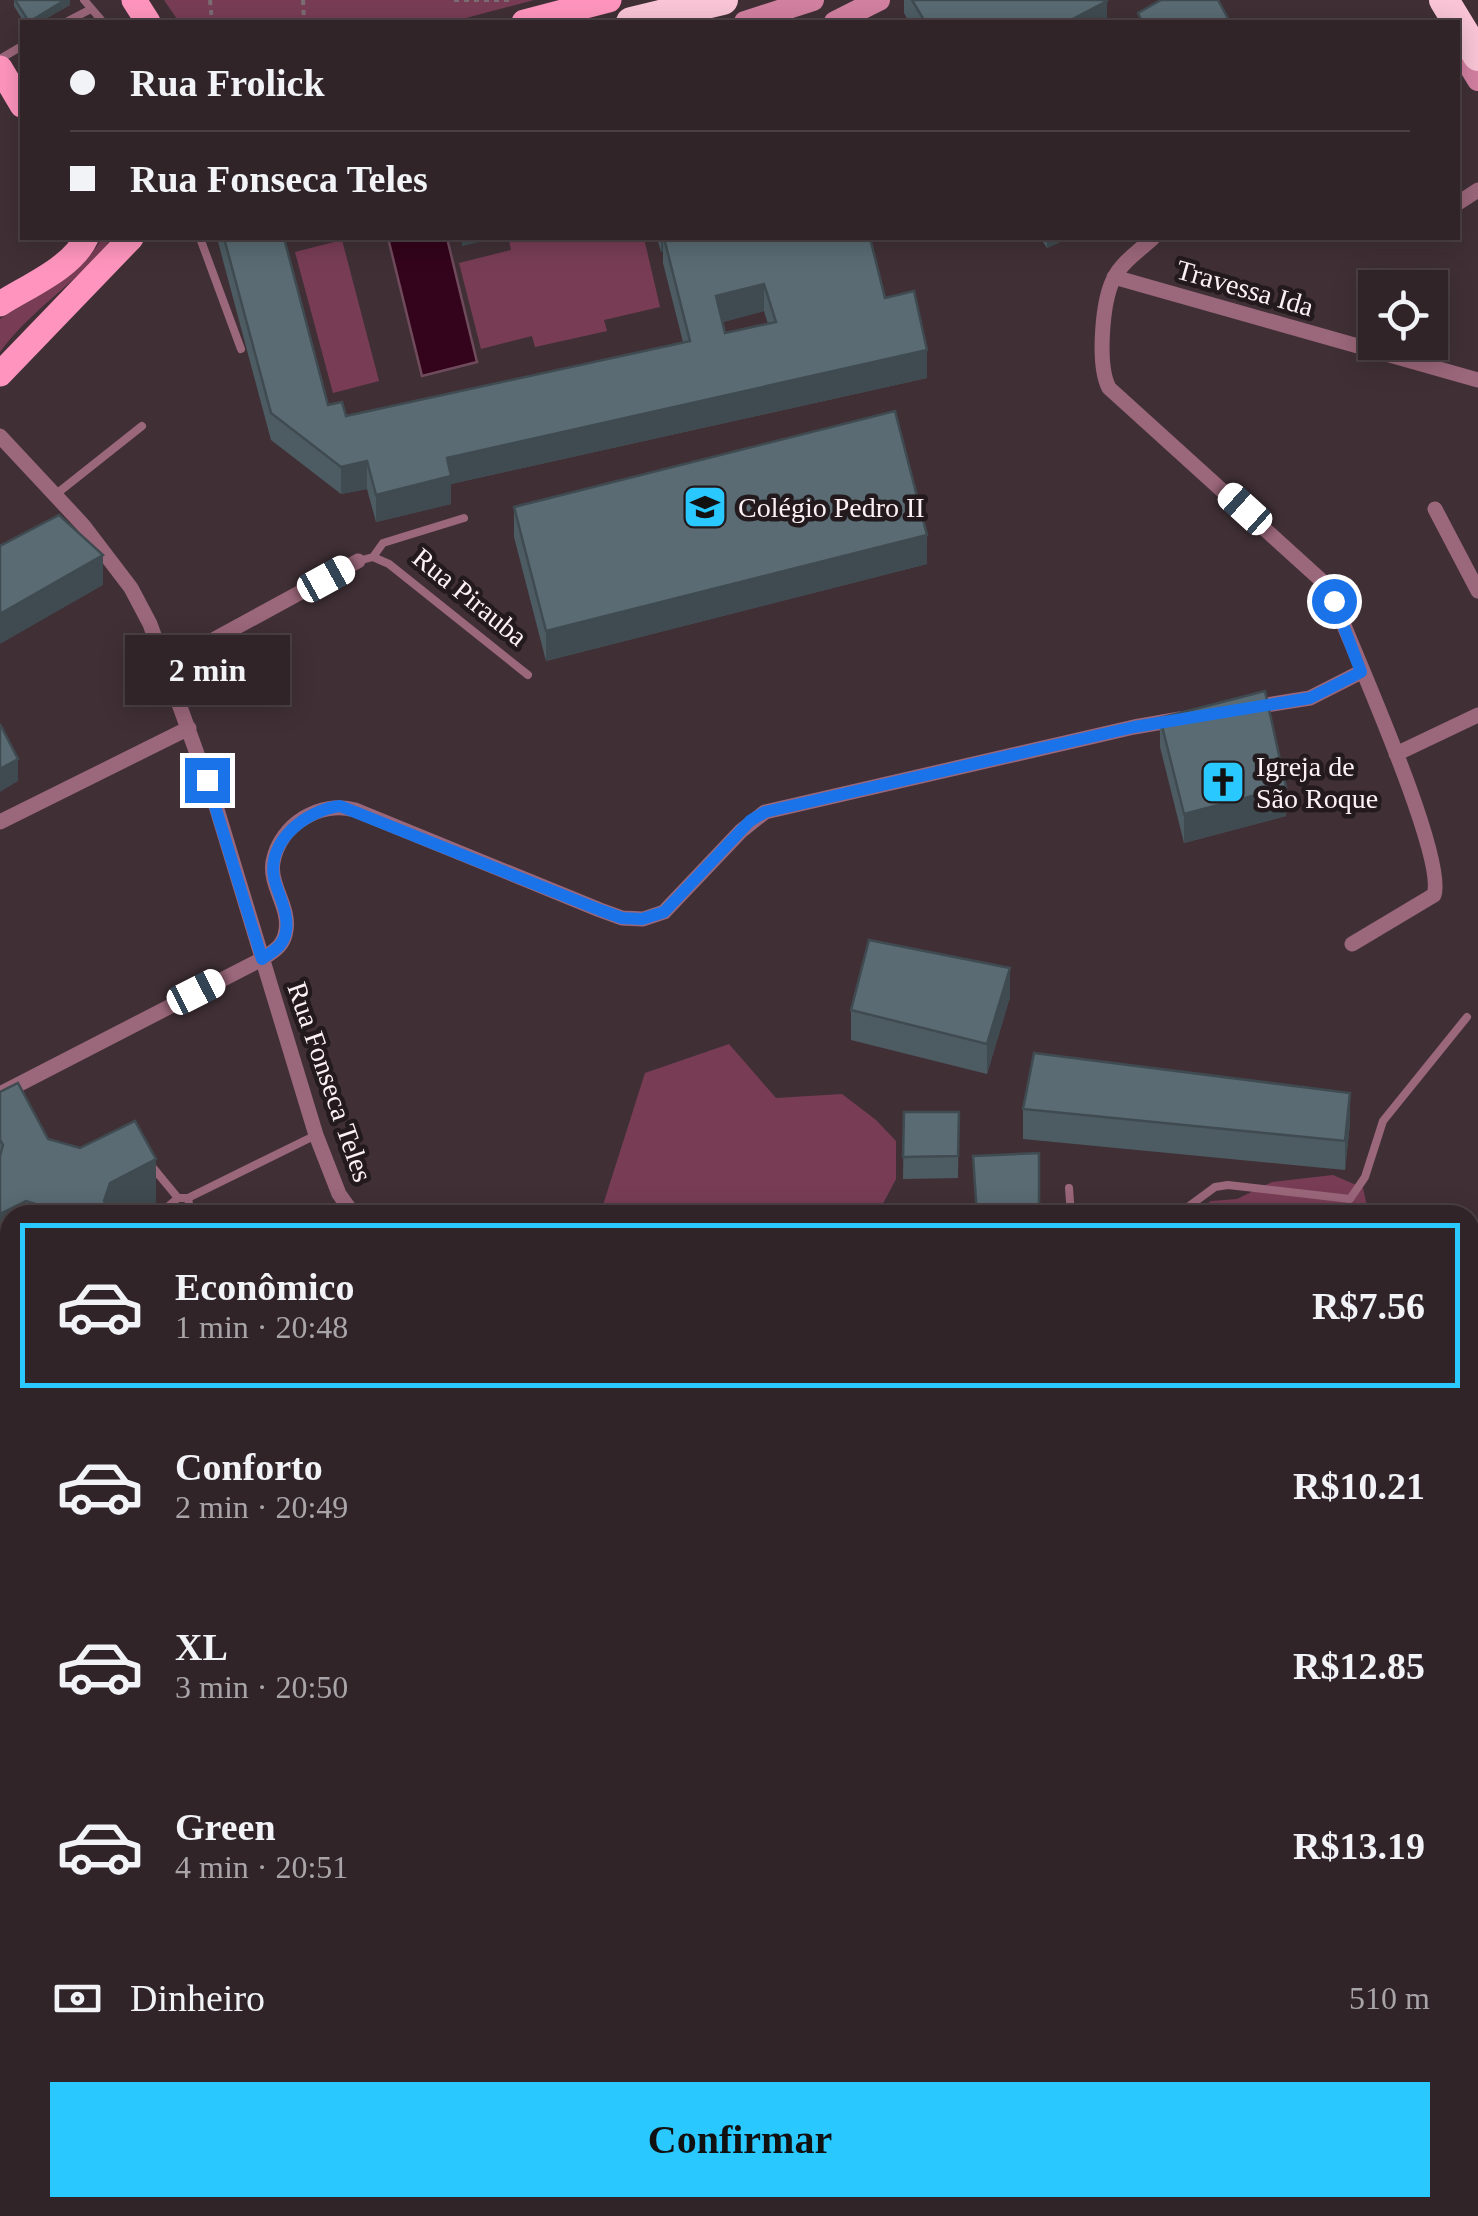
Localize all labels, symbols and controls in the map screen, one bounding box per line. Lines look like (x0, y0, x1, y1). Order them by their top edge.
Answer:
text: Rua Frolick (130, 62, 325, 104)
text: Rua Fonseca Teles (130, 158, 428, 200)
street label: Travessa Ida (1173, 254, 1318, 323)
map controls (1358, 270, 1448, 360)
button: locate (1358, 270, 1448, 360)
car (1213, 478, 1277, 540)
school or university icon: Colégio Pedro II (682, 484, 728, 530)
place label: Colégio Pedro II (738, 492, 925, 523)
street label: Rua Pirauba (407, 542, 534, 653)
car (292, 551, 360, 607)
route start (1312, 579, 1357, 624)
callout: 2 min (124, 635, 290, 705)
text: 2 min (169, 652, 246, 688)
place label: Igreja de São Roque (1256, 751, 1378, 814)
route end (185, 758, 230, 803)
church icon: Igreja de São Roque (1200, 759, 1246, 805)
car (162, 965, 230, 1019)
street label: Rua Fonseca Teles (281, 978, 379, 1186)
icon: car (55, 1261, 145, 1351)
text: Econômico (175, 1266, 354, 1308)
text: R$7.56 (1312, 1285, 1425, 1327)
text: 1 min · 20:48 (175, 1309, 348, 1345)
icon: car (55, 1441, 145, 1531)
text: Conforto (175, 1446, 323, 1488)
text: R$10.21 (1293, 1465, 1425, 1507)
text: 2 min · 20:49 (175, 1489, 348, 1525)
icon: car (55, 1621, 145, 1711)
text: XL (175, 1626, 228, 1668)
text: R$12.85 (1293, 1645, 1425, 1687)
text: 3 min · 20:50 (175, 1669, 348, 1705)
icon: car (55, 1801, 145, 1891)
text: Green (175, 1806, 276, 1848)
text: R$13.19 (1293, 1825, 1425, 1867)
text: 4 min · 20:51 (175, 1849, 348, 1885)
icon: cash (50, 1971, 105, 2026)
text: Dinheiro (130, 1977, 265, 2019)
text: 510 m (1349, 1980, 1430, 2016)
button: Confirmar (50, 2082, 1430, 2197)

